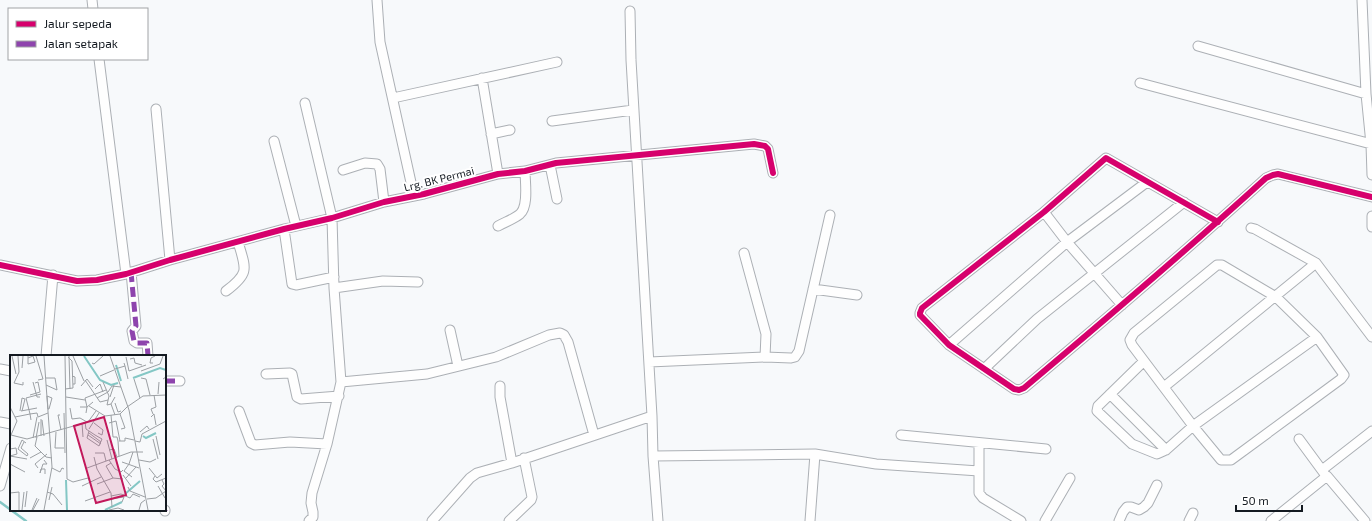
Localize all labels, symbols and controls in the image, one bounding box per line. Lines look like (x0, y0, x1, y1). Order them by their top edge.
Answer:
legend (8, 8, 148, 60)
text: Jalur sepeda (44, 16, 112, 30)
text: Jalan setapak (44, 36, 118, 50)
street label: Lrg. BK Permai (402, 164, 475, 194)
inset map (10, 355, 166, 511)
scale bar (1236, 487, 1302, 513)
text: 50 m (1242, 493, 1269, 507)

